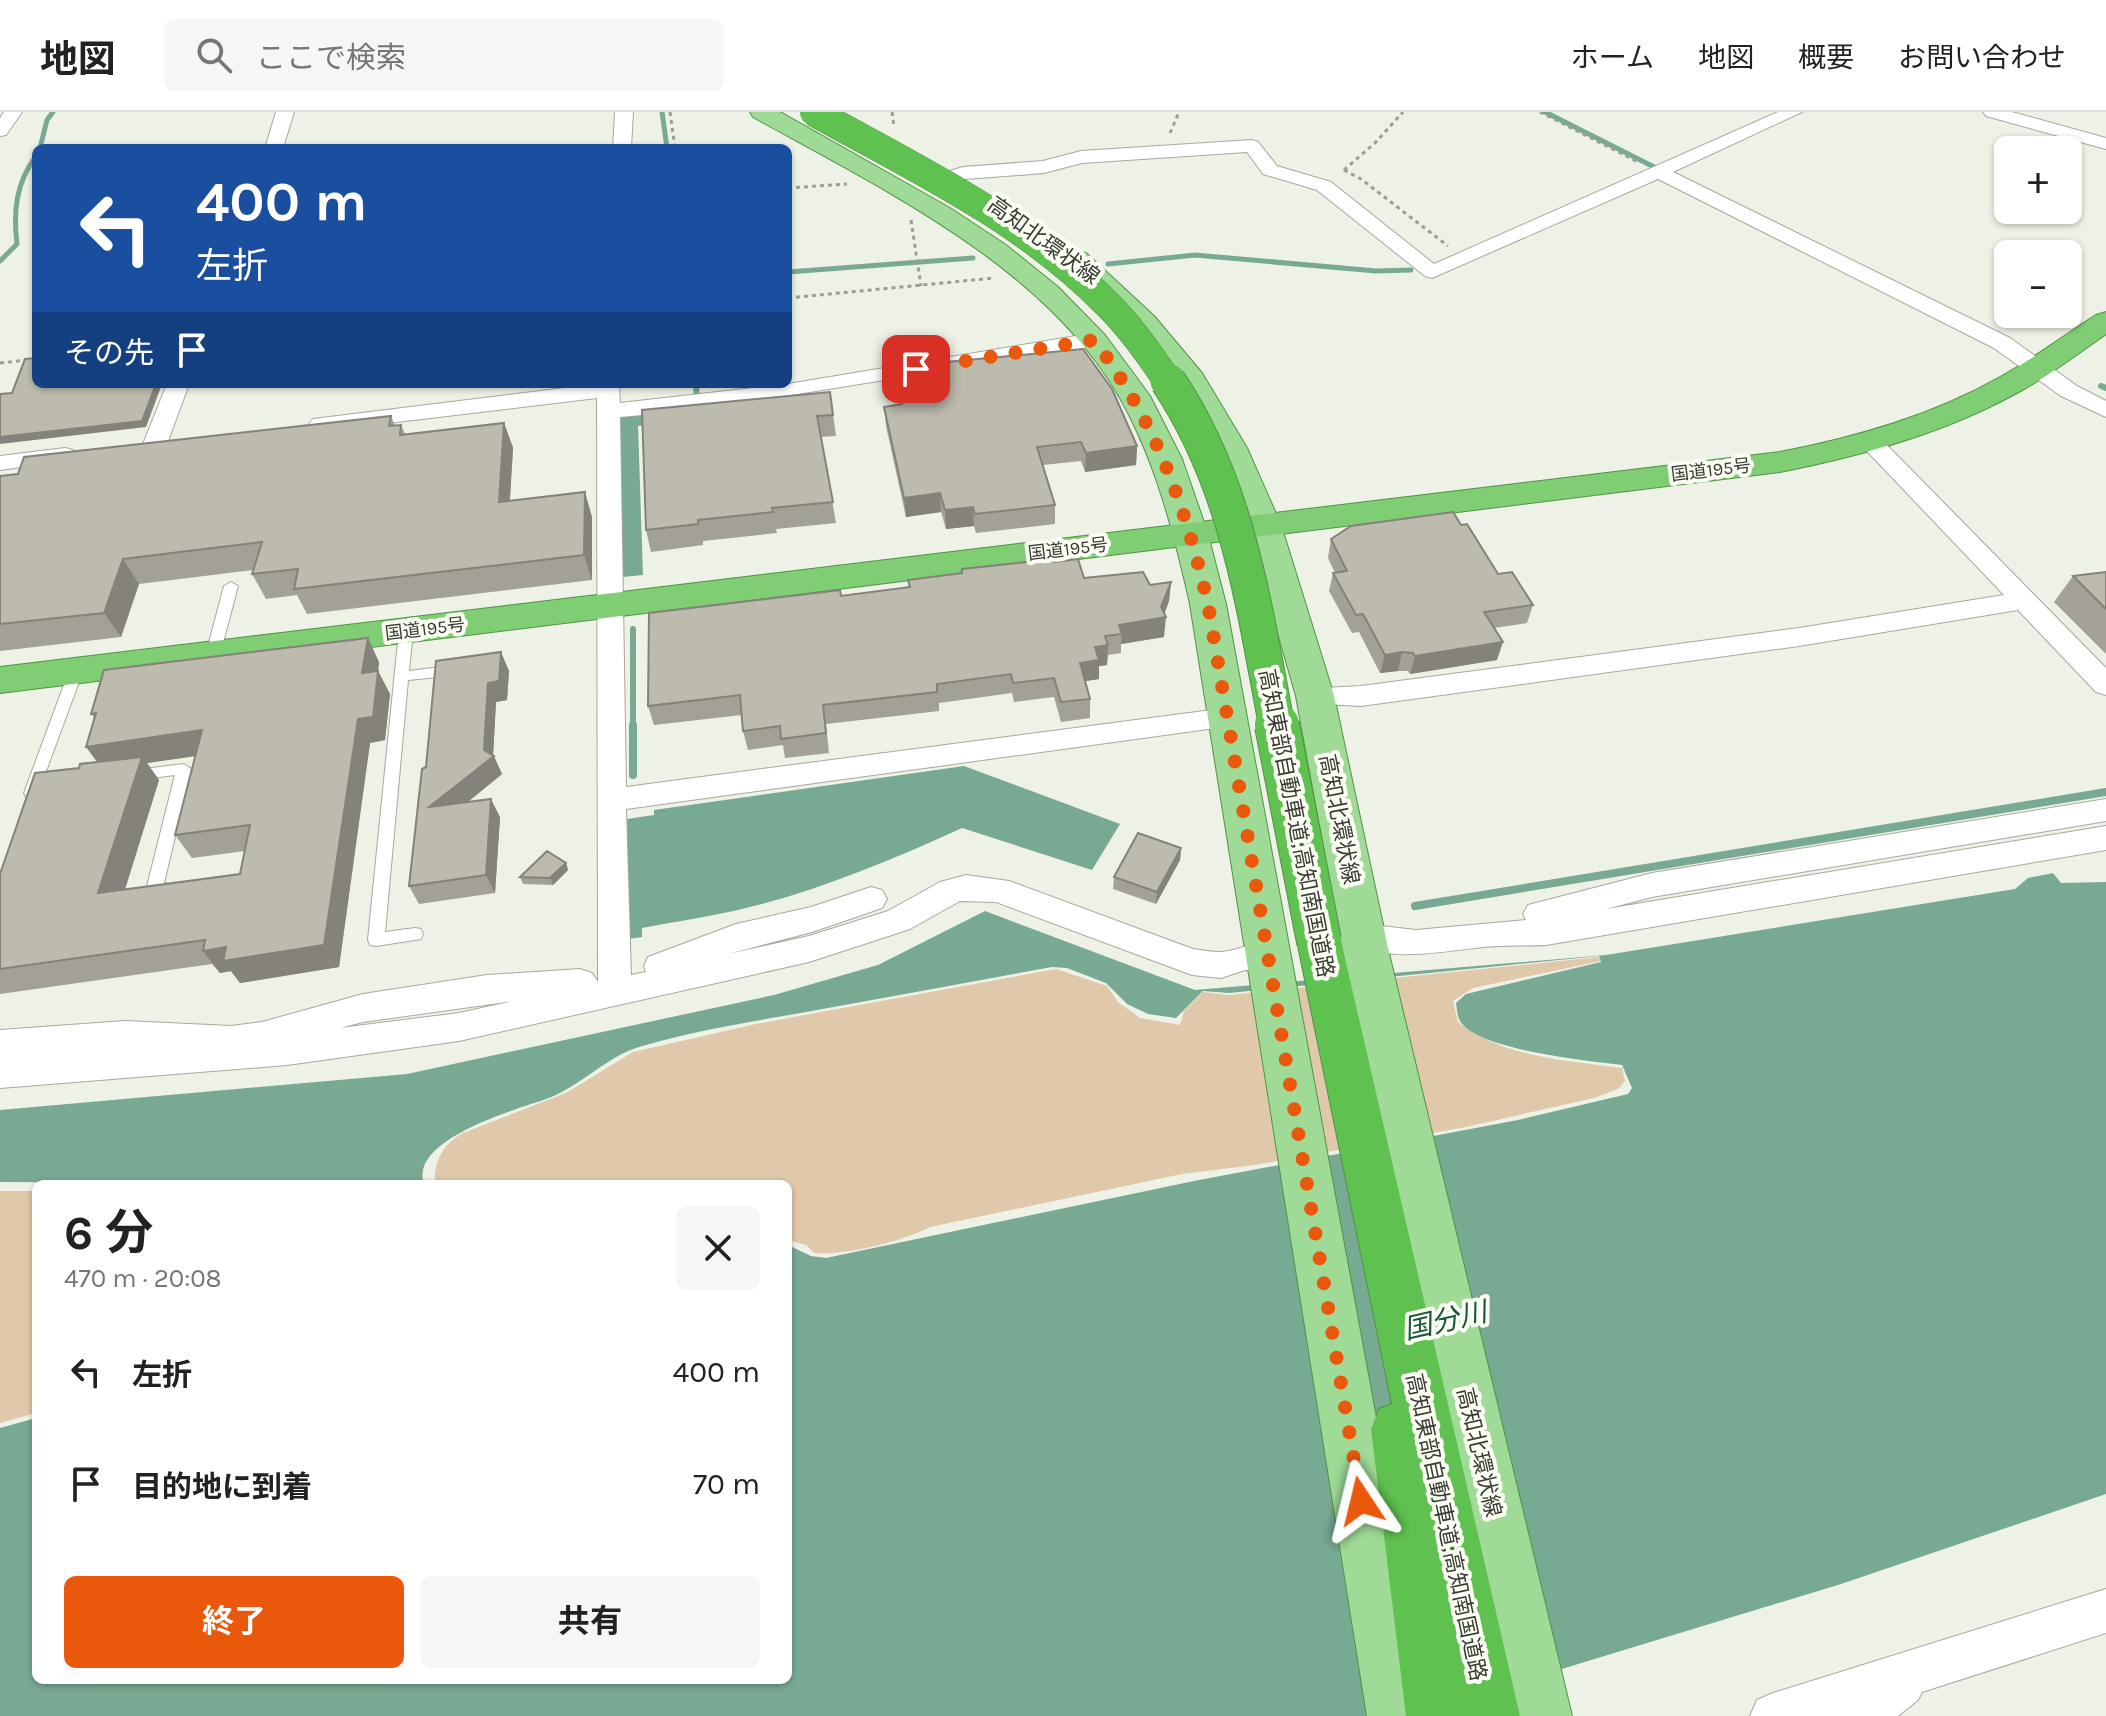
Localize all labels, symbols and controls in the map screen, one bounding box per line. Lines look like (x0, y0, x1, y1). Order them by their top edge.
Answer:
search box (164, 19, 724, 91)
icon: search (192, 33, 236, 77)
text: 地図 (40, 37, 116, 82)
text: ここで検索 (256, 40, 406, 76)
text: ホーム (1571, 41, 1654, 74)
text: 地図 (1698, 41, 1754, 74)
text: 概要 (1798, 41, 1854, 74)
text: お問い合わせ (1898, 41, 2066, 74)
map controls (1994, 136, 2082, 328)
button: + (1994, 136, 2082, 224)
text: 400 m (196, 169, 367, 234)
icon: left (64, 176, 168, 280)
street label: 高知北環状線 (982, 191, 1104, 290)
button: − (1994, 240, 2082, 328)
text: 左折 (196, 245, 268, 287)
icon: arrive (170, 328, 214, 372)
text: その先 (64, 335, 154, 371)
pin (882, 335, 950, 403)
icon: arrive (894, 347, 938, 391)
street label: 国道195号 (1670, 454, 1752, 486)
street label: 国道195号 (1027, 533, 1109, 565)
street label: 国道195号 (384, 613, 466, 645)
street label: 高知東部自動車道;高知南国道路 (1253, 667, 1339, 980)
street label: 高知北環状線 (1314, 752, 1364, 886)
text: 6 分 (64, 1205, 153, 1261)
button: close (676, 1206, 760, 1290)
text: 470 m · 20:08 (64, 1263, 222, 1294)
water label: 国分川 (1400, 1294, 1493, 1346)
icon: left (64, 1350, 108, 1394)
text: 400 m (672, 1354, 760, 1390)
text: 左折 (132, 1357, 192, 1393)
street label: 高知東部自動車道;高知南国道路 (1401, 1371, 1491, 1683)
street label: 高知北環状線 (1452, 1385, 1507, 1519)
position arrow (1319, 1459, 1403, 1543)
icon: arrive (64, 1462, 108, 1506)
text: 70 m (693, 1466, 760, 1502)
text: 目的地に到着 (132, 1469, 312, 1505)
button: 終了 (64, 1576, 404, 1668)
button: 共有 (420, 1576, 760, 1668)

